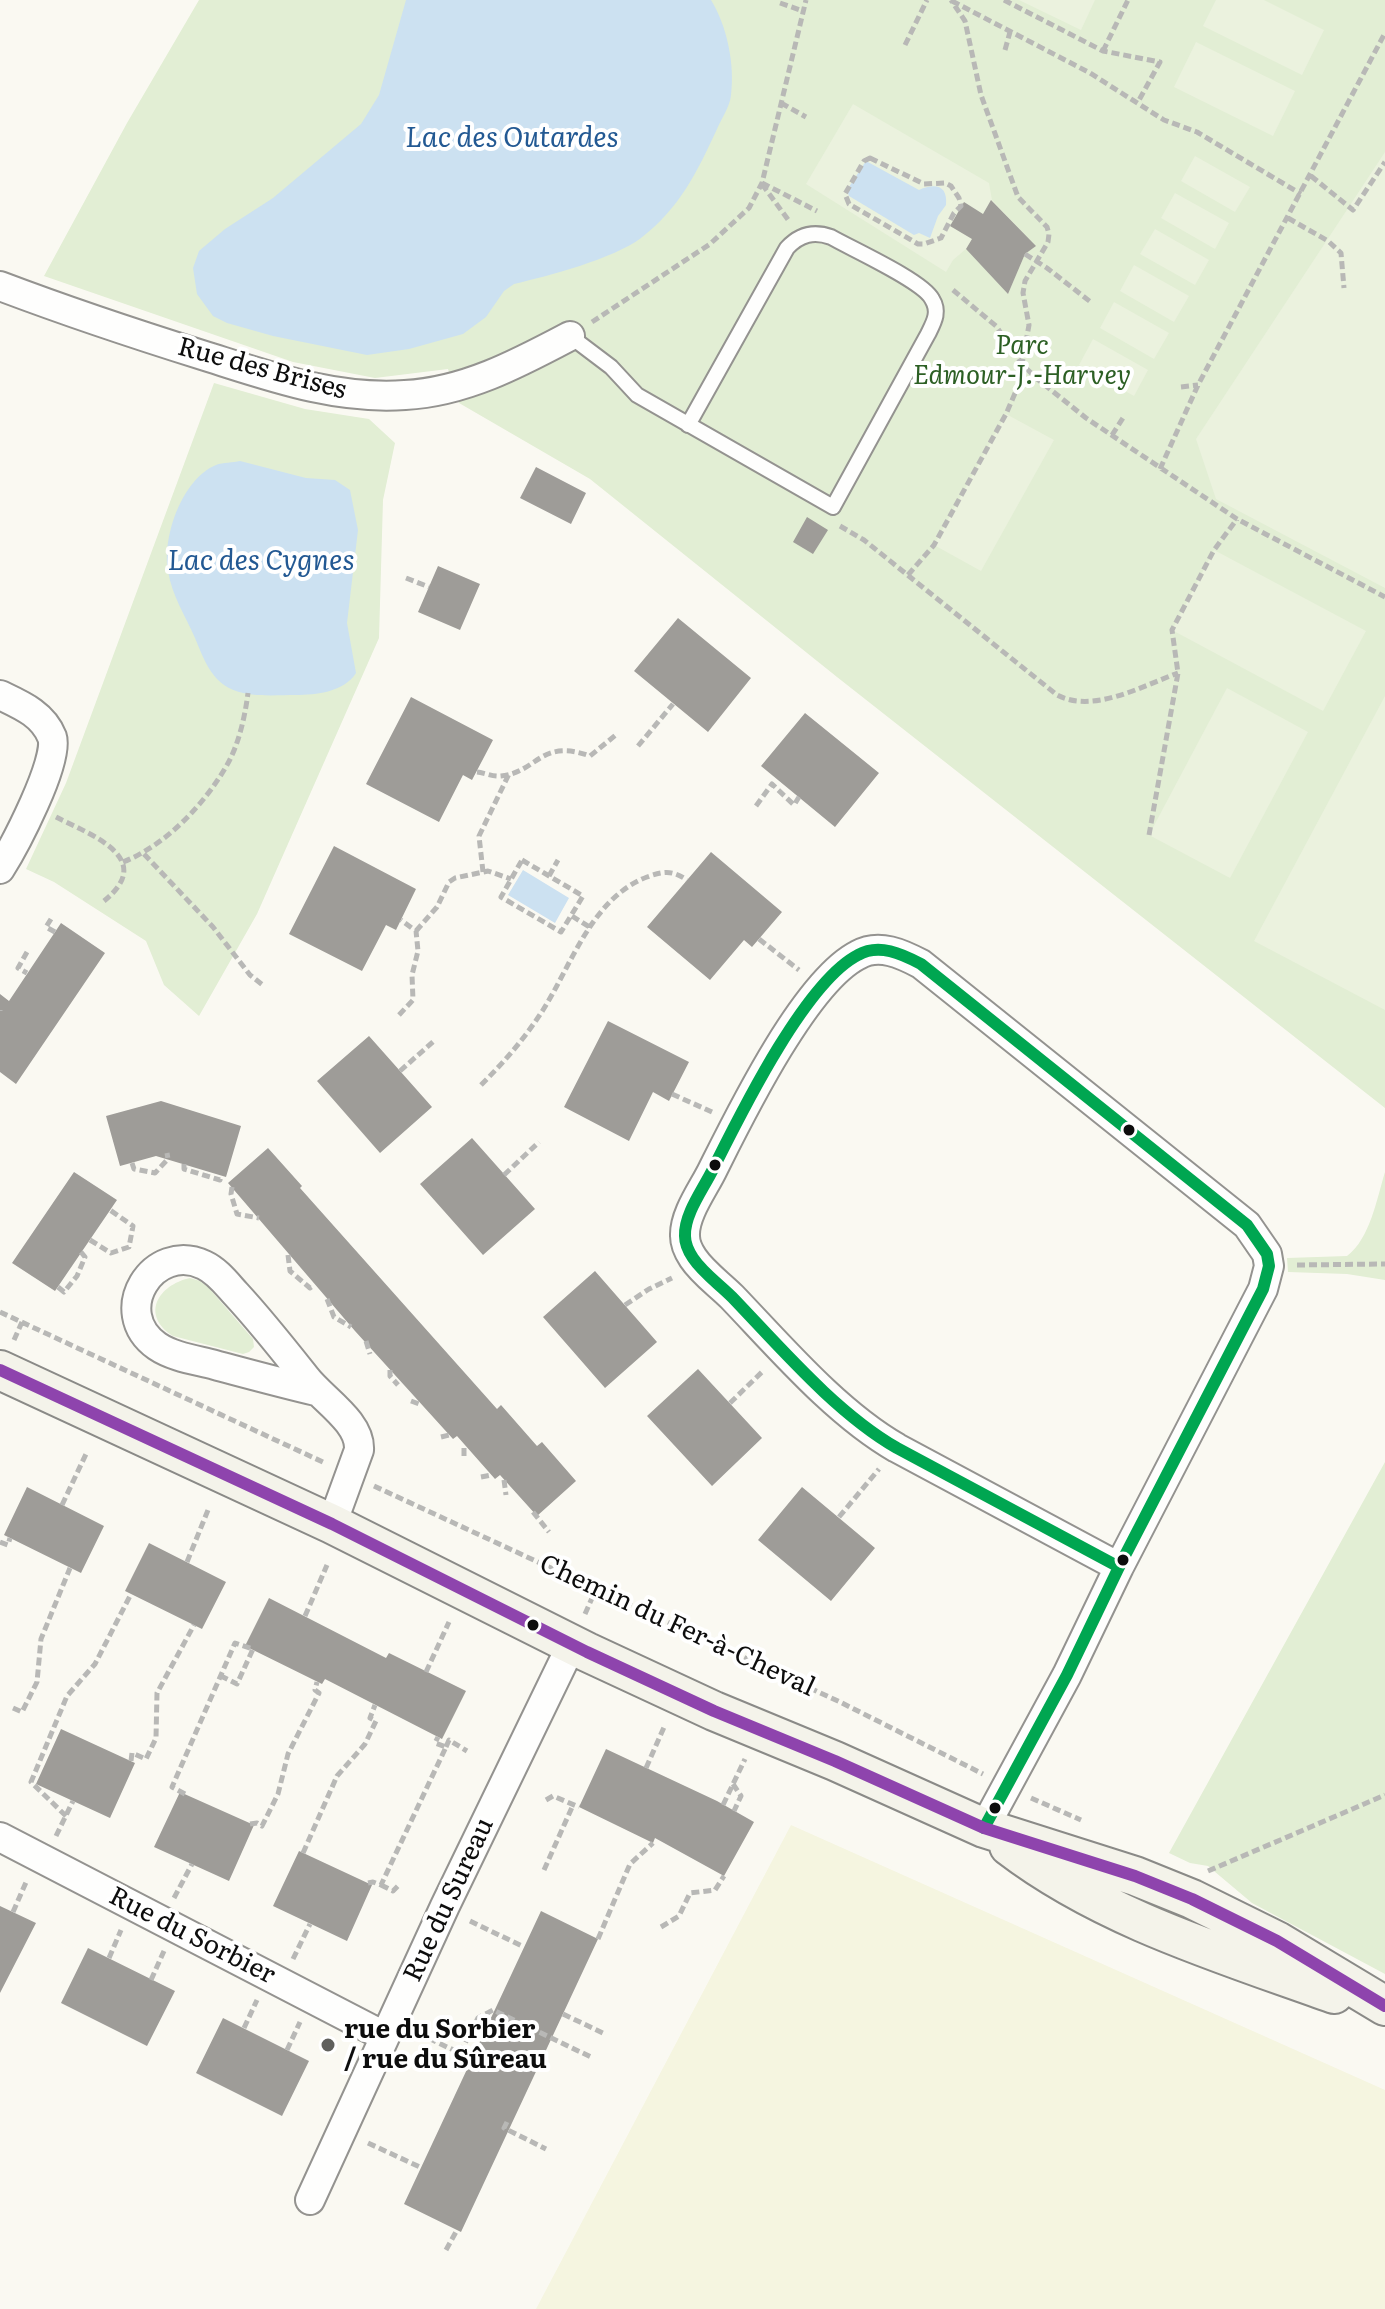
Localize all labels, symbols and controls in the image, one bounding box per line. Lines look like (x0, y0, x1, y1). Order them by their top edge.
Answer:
water label: Lac des Outardes (405, 122, 619, 156)
park label: Parc Edmour-J.-Harvey (913, 330, 1131, 392)
street label: Rue des Brises (174, 332, 350, 406)
water label: Lac des Cygnes (167, 545, 355, 579)
unlabelled marker (1121, 1122, 1137, 1138)
unlabelled marker (707, 1157, 723, 1173)
street label: Chemin du Fer-à-Cheval (534, 1548, 820, 1704)
unlabelled marker (1115, 1552, 1131, 1568)
unlabelled marker (525, 1617, 541, 1633)
unlabelled marker (987, 1800, 1003, 1816)
street label: Rue du Sureau (397, 1813, 501, 1987)
street label: Rue du Sorbier (104, 1881, 280, 1991)
place label: rue du Sorbier / rue du Sûreau (344, 2014, 547, 2076)
marker: rue du Sorbier / rue du Sûreau (319, 2036, 337, 2054)

